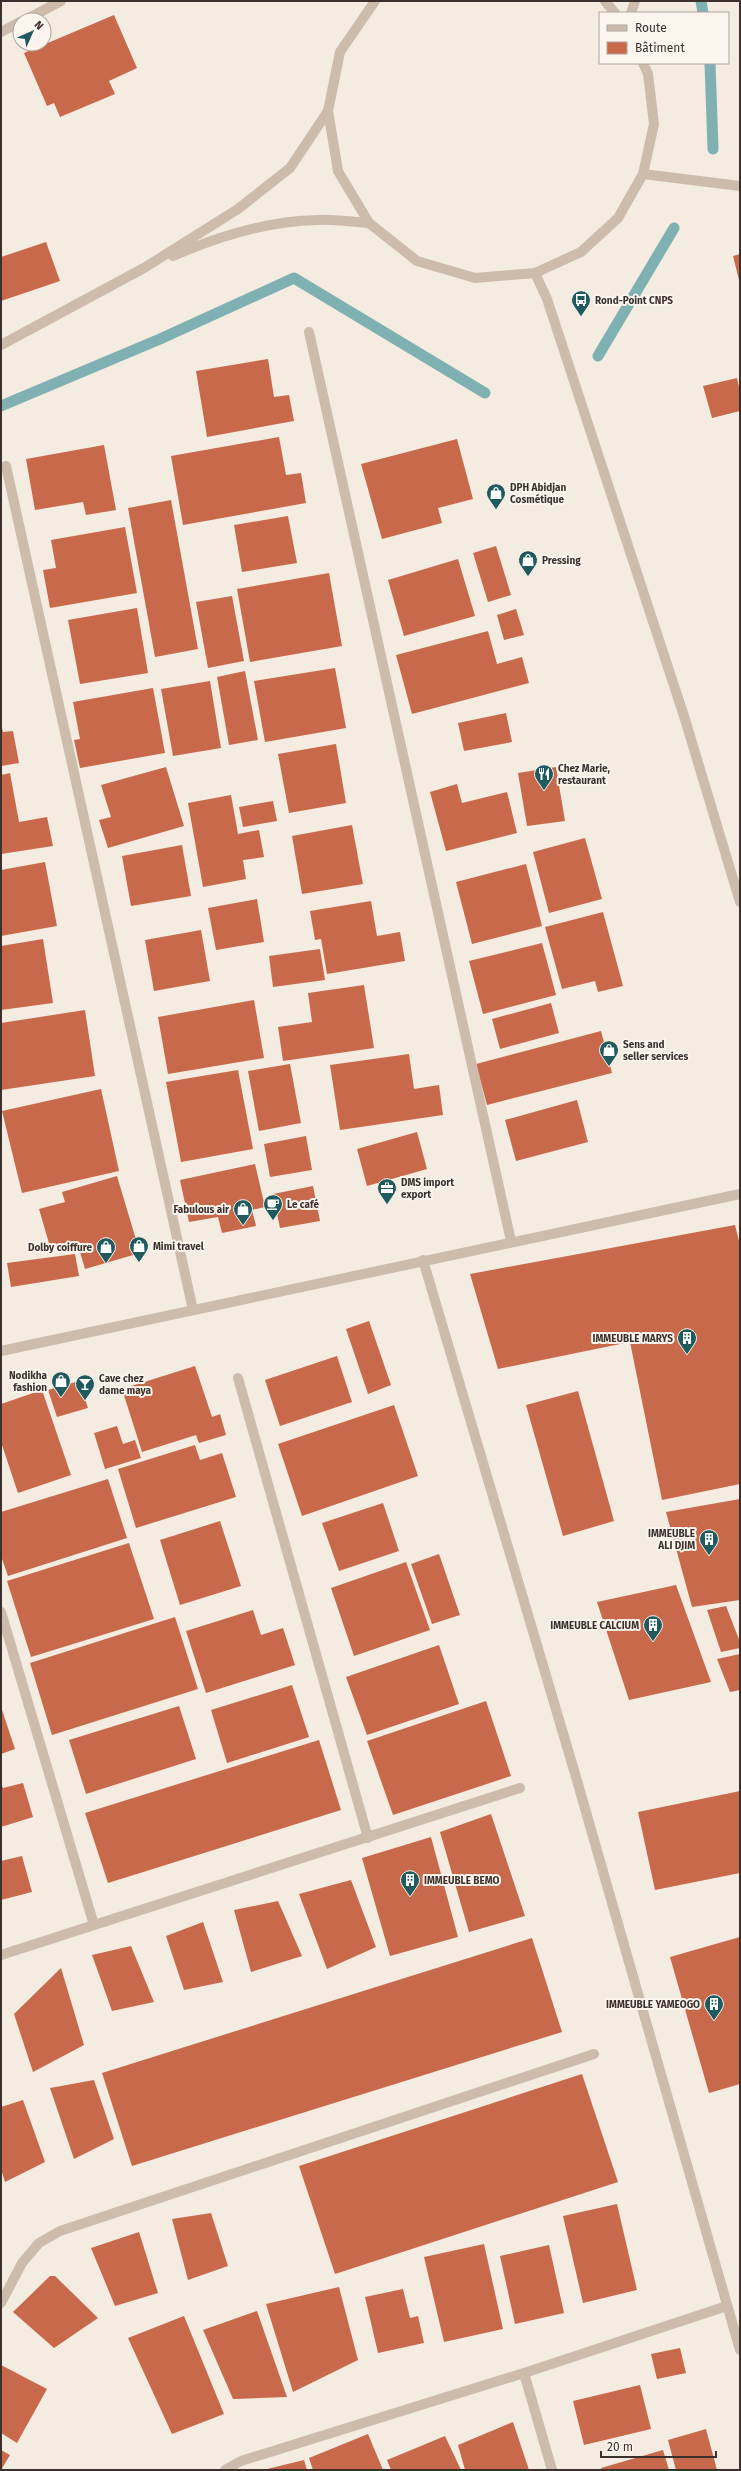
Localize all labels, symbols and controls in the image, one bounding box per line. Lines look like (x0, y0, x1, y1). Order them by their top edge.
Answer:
north arrow (12, 12, 52, 52)
legend (599, 12, 729, 64)
text: N (32, 18, 46, 32)
text: Route (635, 21, 667, 35)
text: Bâtiment (635, 41, 685, 55)
bus stop icon: Rond-Point CNPS (570, 289, 592, 317)
place label: Rond-Point CNPS (595, 295, 673, 307)
shop icon: DPH Abidjan Cosmétique (485, 482, 507, 510)
place label: DPH Abidjan Cosmétique (510, 482, 567, 506)
shop icon: Pressing (517, 549, 539, 577)
place label: Pressing (542, 555, 581, 567)
restaurant icon: Chez Marie, restaurant (533, 763, 555, 791)
place label: Chez Marie, restaurant (558, 763, 610, 787)
shop icon: Sens and seller services (598, 1039, 620, 1067)
place label: Sens and seller services (623, 1039, 689, 1063)
office icon: DMS import export (376, 1177, 398, 1205)
place label: DMS import export (401, 1177, 454, 1201)
cafe icon: Le café (262, 1193, 284, 1221)
shop icon: Fabulous air (232, 1198, 254, 1226)
place label: Le café (287, 1198, 319, 1211)
place label: Fabulous air (174, 1204, 230, 1216)
shop icon: Mimi travel (128, 1235, 150, 1263)
shop icon: Dolby coiffure (95, 1236, 117, 1264)
place label: Mimi travel (153, 1241, 204, 1253)
place label: Dolby coiffure (28, 1242, 92, 1254)
building icon: IMMEUBLE MARYS (676, 1327, 698, 1355)
place label: IMMEUBLE MARYS (593, 1333, 673, 1345)
place label: Nodikha fashion (9, 1370, 48, 1394)
shop icon: Nodikha fashion (50, 1370, 72, 1398)
bar icon: Cave chez dame maya (74, 1373, 96, 1401)
place label: Cave chez dame maya (99, 1373, 152, 1397)
place label: IMMEUBLE ALI DJIM (648, 1528, 695, 1552)
building icon: IMMEUBLE ALI DJIM (698, 1528, 720, 1556)
building icon: IMMEUBLE CALCIUM (642, 1614, 664, 1642)
place label: IMMEUBLE CALCIUM (550, 1620, 639, 1632)
building icon: IMMEUBLE BEMO (399, 1869, 421, 1897)
place label: IMMEUBLE BEMO (424, 1875, 500, 1887)
building icon: IMMEUBLE YAMEOGO (703, 1993, 725, 2021)
place label: IMMEUBLE YAMEOGO (606, 1999, 700, 2011)
scale bar (601, 2433, 716, 2459)
text: 20 m (607, 2440, 633, 2454)

